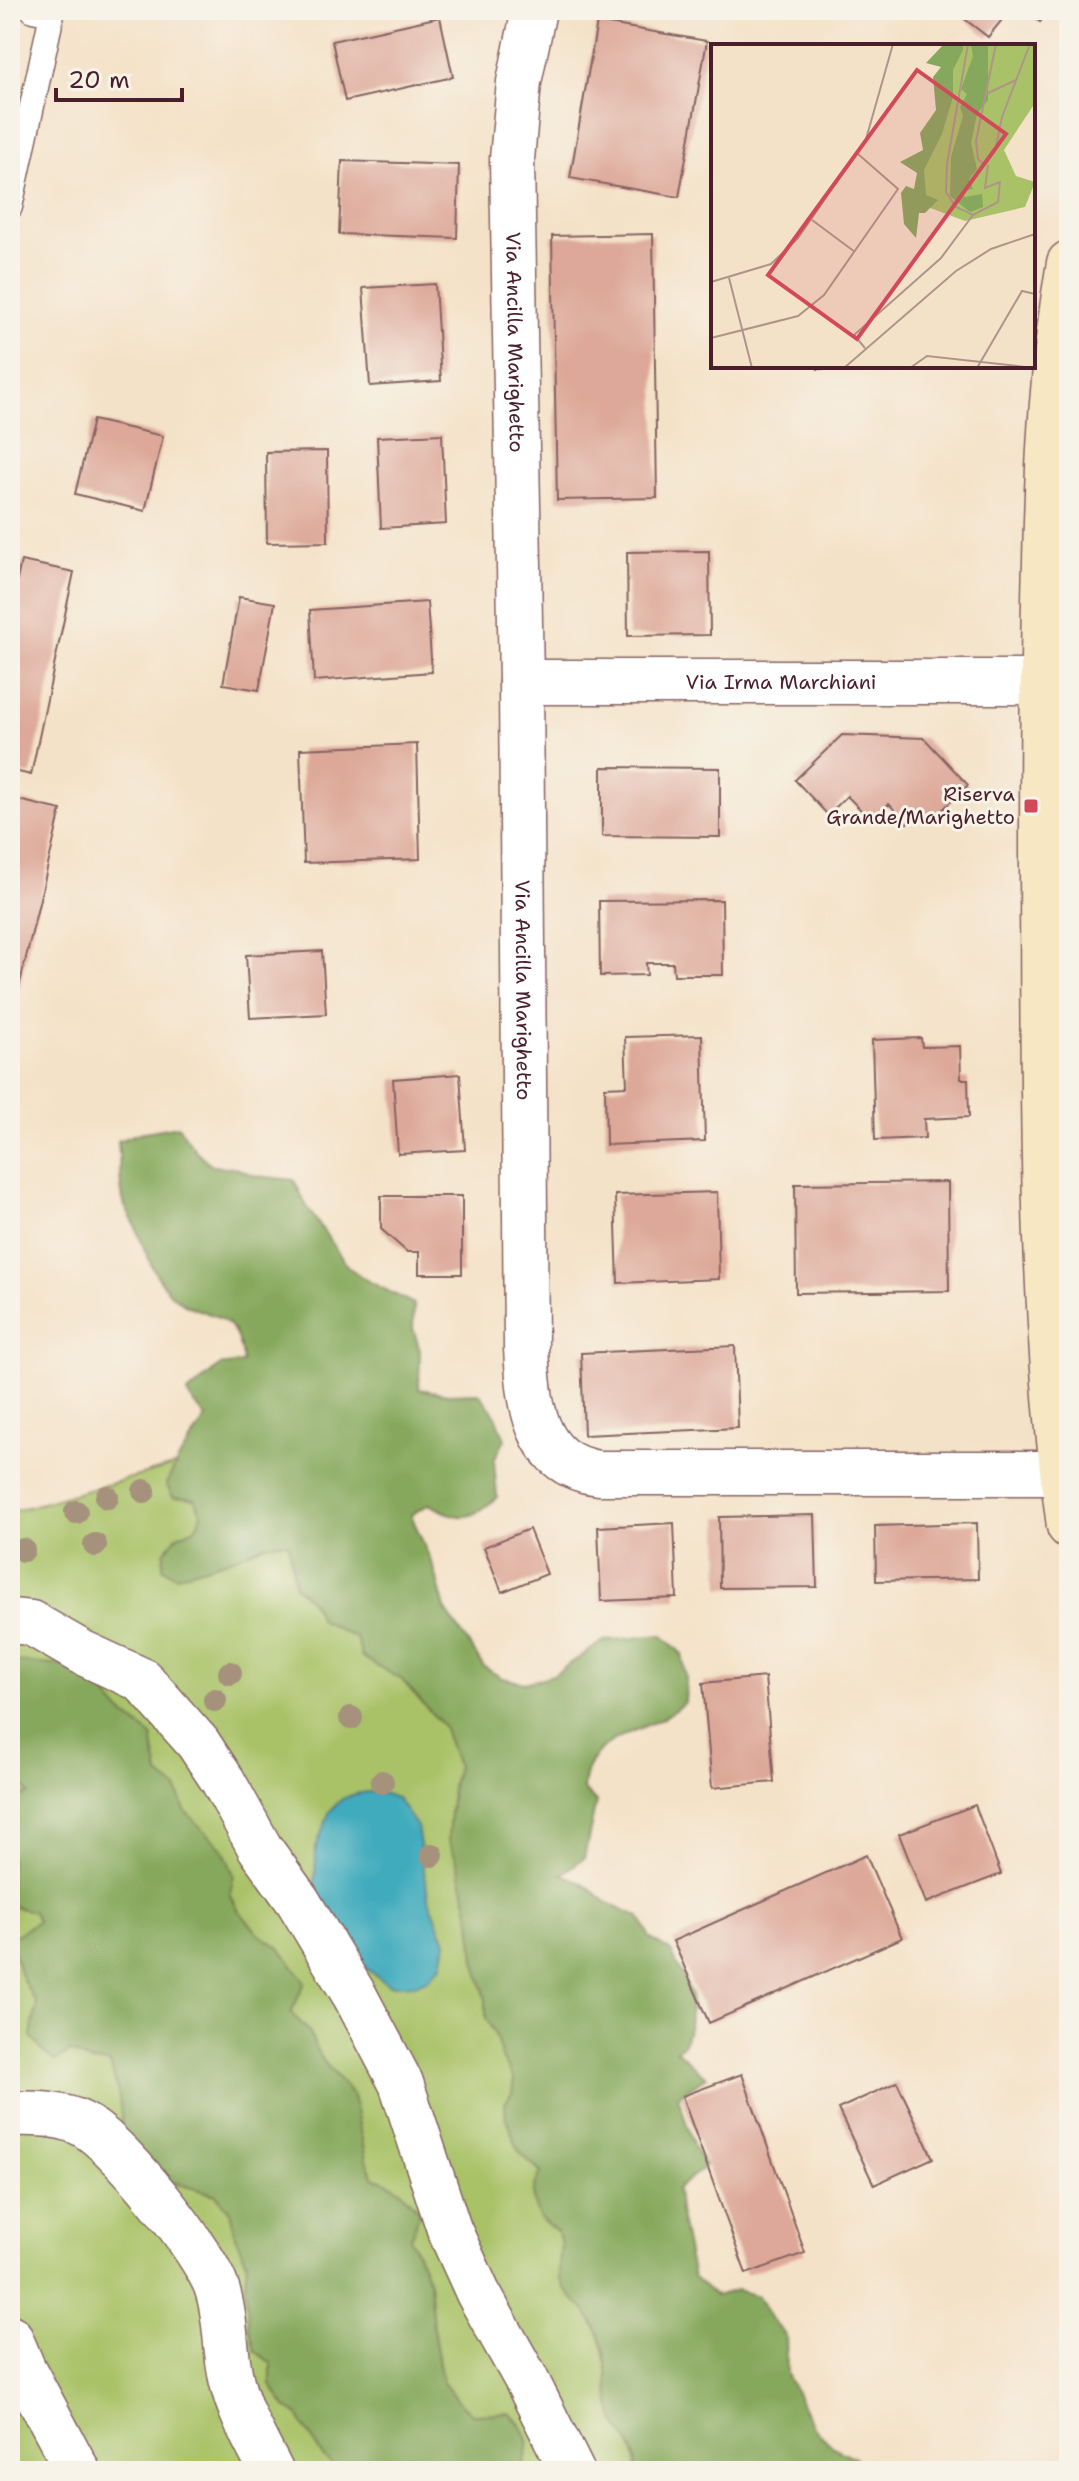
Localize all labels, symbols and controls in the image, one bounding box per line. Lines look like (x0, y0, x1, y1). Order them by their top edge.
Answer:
inset map (711, 44, 1035, 368)
scale bar (56, 52, 182, 102)
text: 20 m (68, 64, 130, 96)
street label: Via Ancilla Marighetto (500, 232, 530, 453)
street label: Via Irma Marchiani (686, 669, 876, 695)
place label: Riserva Grande/Marighetto (826, 781, 1016, 830)
marker: Riserva Grande/Marighetto (1022, 797, 1040, 815)
street label: Via Ancilla Marighetto (509, 880, 537, 1100)

